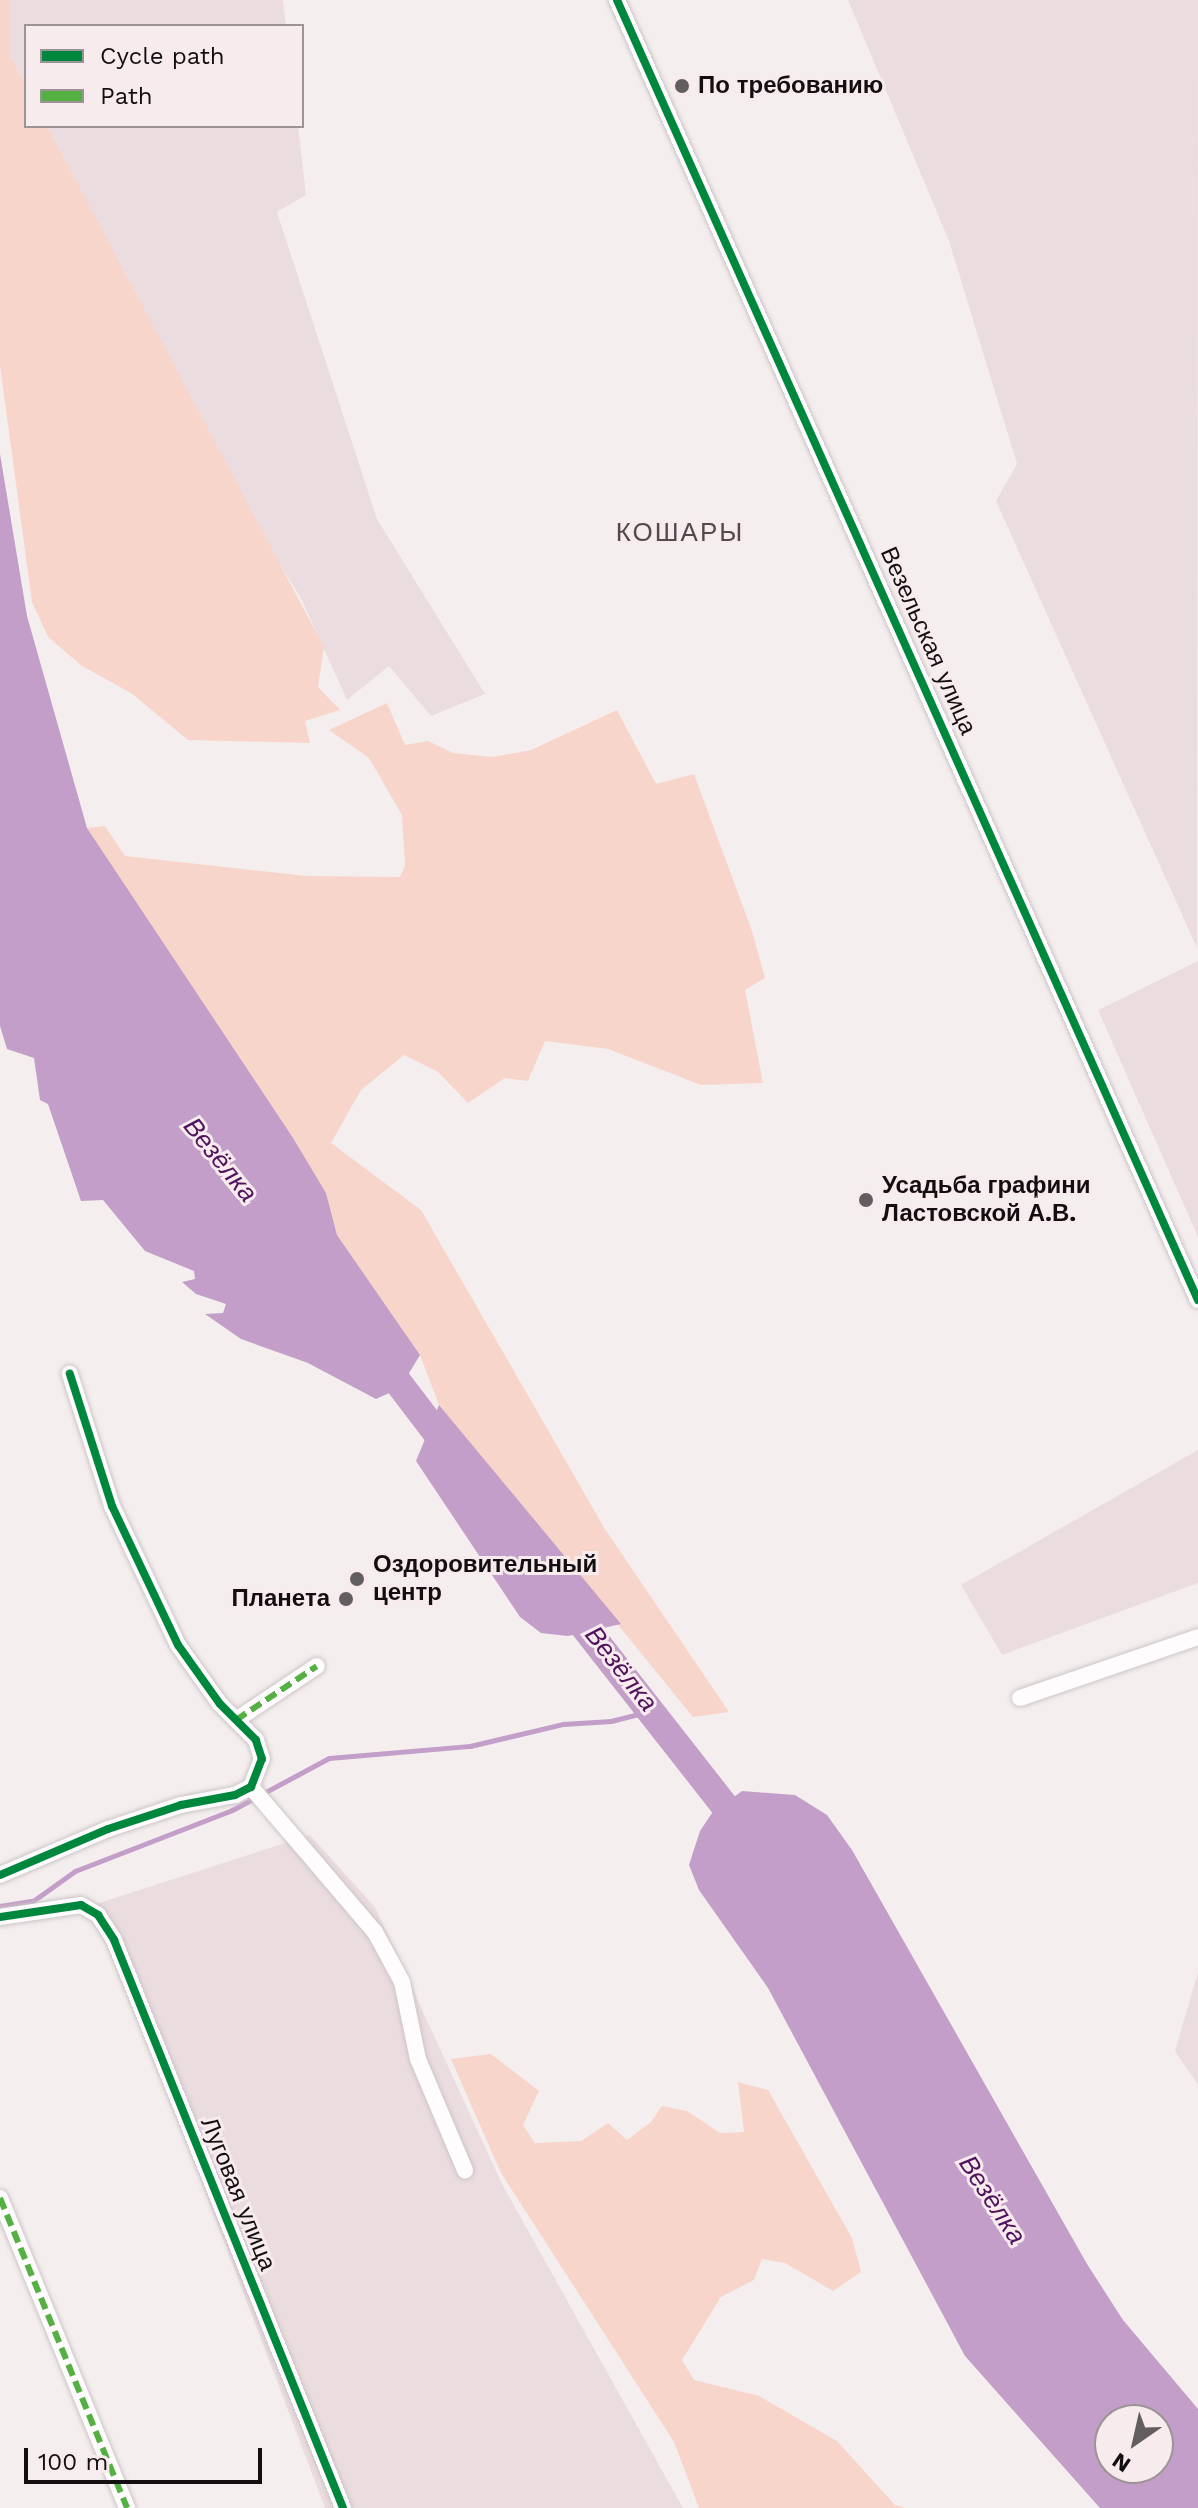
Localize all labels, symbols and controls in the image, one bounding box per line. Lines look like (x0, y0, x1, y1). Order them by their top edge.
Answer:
legend (24, 24, 304, 128)
text: Cycle path (100, 42, 225, 70)
place label: По требованию (698, 72, 883, 100)
marker: По требованию (673, 77, 691, 95)
text: Path (100, 82, 153, 110)
district label: КОШАРЫ (616, 517, 744, 549)
street label: Везельская улица (874, 543, 982, 739)
water label: Везёлка (177, 1112, 263, 1208)
place label: Усадьба графини Ластовской А.В. (882, 1172, 1090, 1228)
marker: Усадьба графини Ластовской А.В. (857, 1191, 875, 1209)
place label: Оздоровительный центр (373, 1551, 597, 1607)
marker: Оздоровительный центр (348, 1570, 366, 1588)
place label: Планета (232, 1585, 330, 1613)
marker: Планета (337, 1590, 355, 1608)
water label: Везёлка (578, 1620, 664, 1718)
street label: Луговая улица (194, 2113, 282, 2275)
water label: Везёлка (952, 2150, 1032, 2250)
north arrow (1094, 2404, 1174, 2484)
scale bar (28, 2432, 266, 2482)
text: 100 m (38, 2448, 108, 2476)
text: N (1108, 2448, 1135, 2478)

